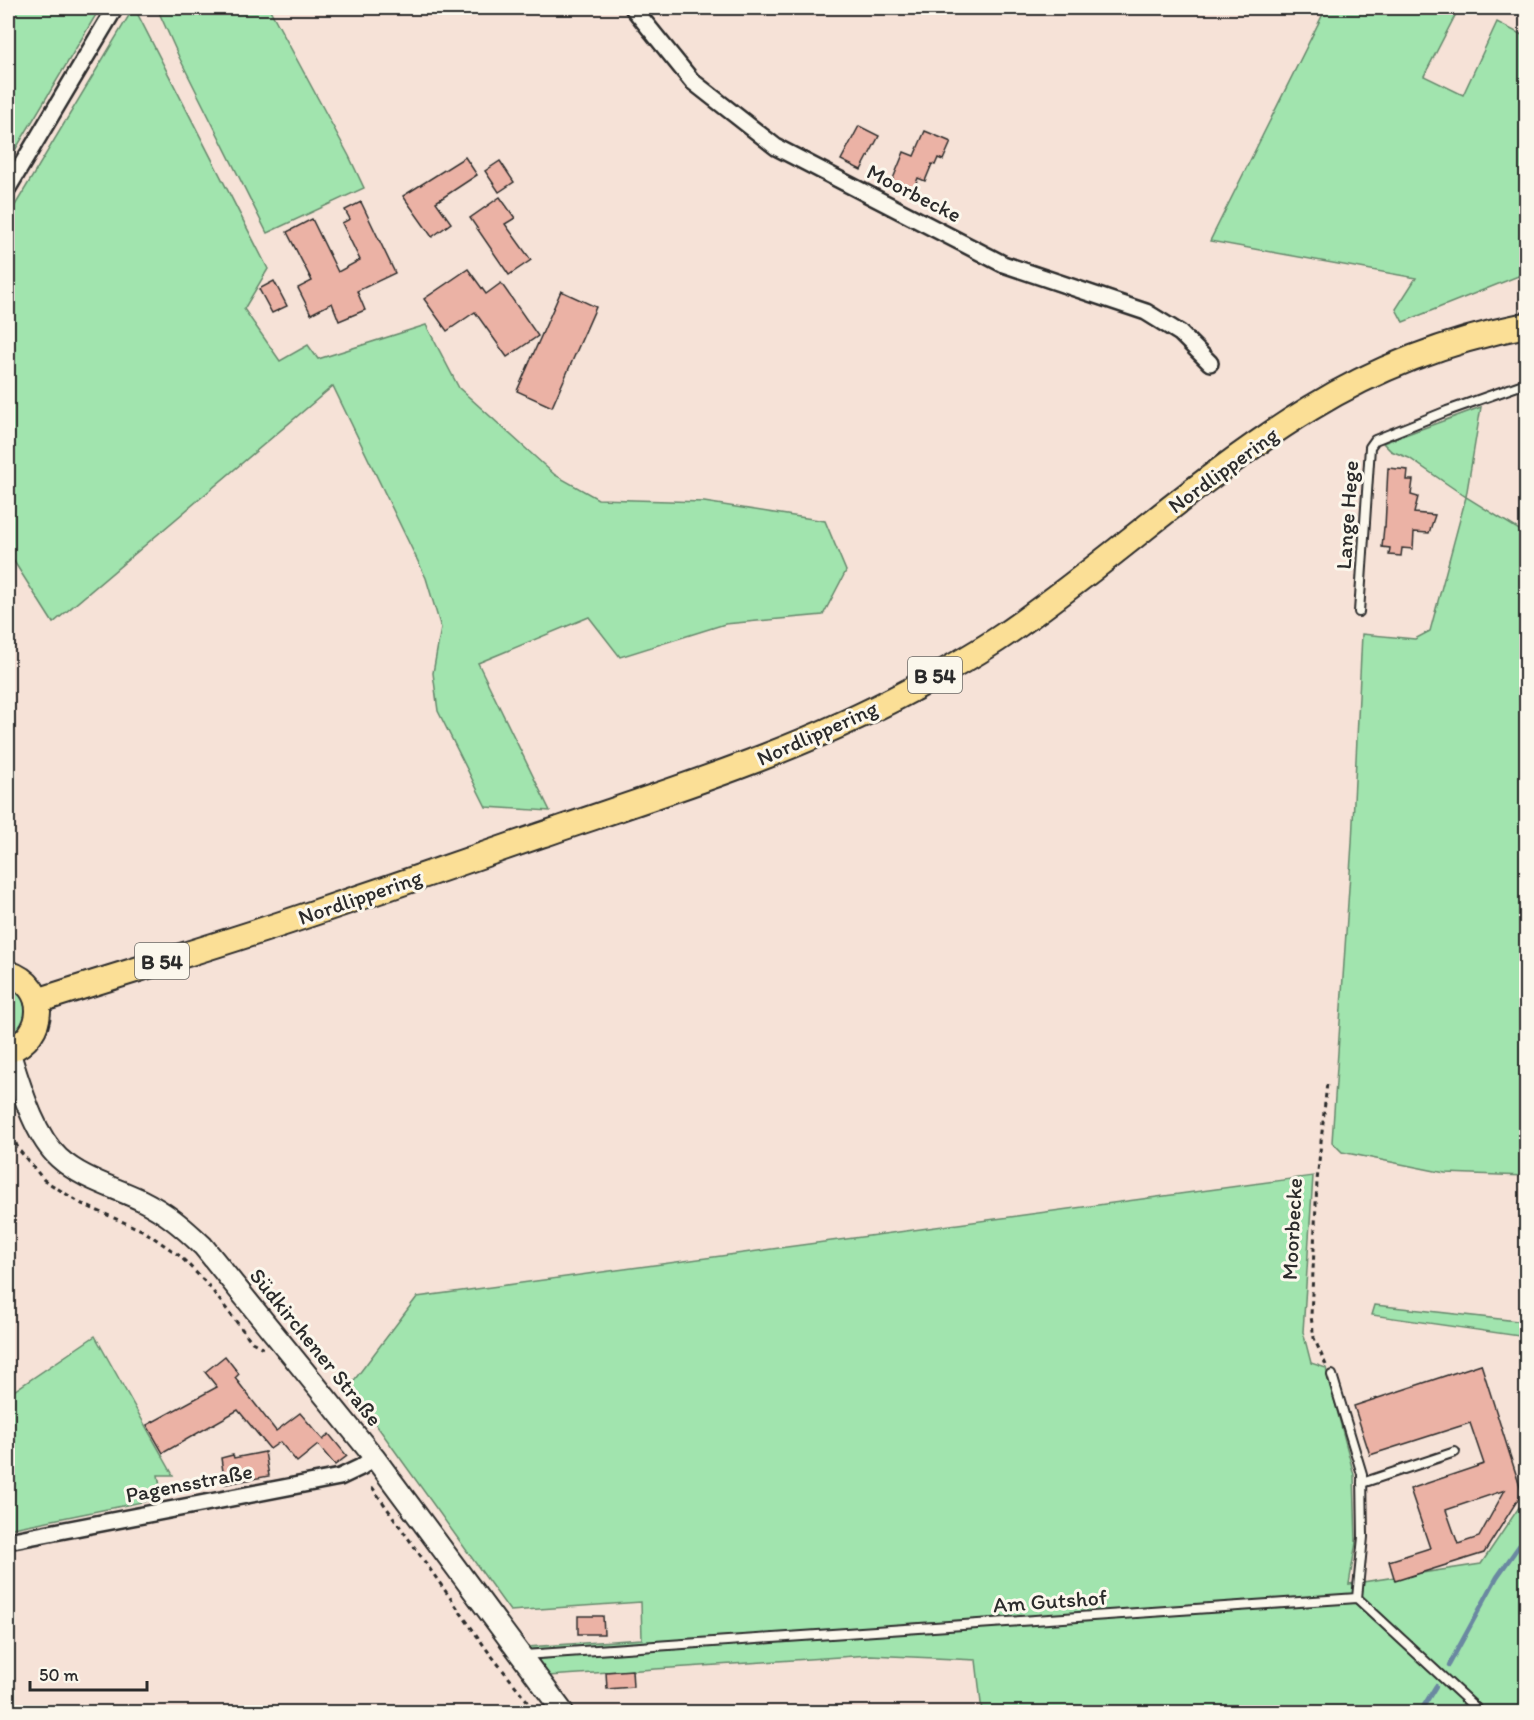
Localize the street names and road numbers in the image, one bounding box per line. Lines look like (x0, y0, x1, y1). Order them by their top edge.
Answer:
street label: Moorbecke (862, 158, 966, 228)
street label: Nordlippering (1163, 421, 1284, 519)
street label: Lange Hege (1330, 460, 1364, 570)
road number: B 54 (908, 657, 962, 693)
street label: Nordlippering (752, 694, 882, 772)
street label: Nordlippering (294, 863, 426, 931)
road number: B 54 (135, 943, 189, 979)
street label: Moorbecke (1276, 1177, 1308, 1281)
street label: Südkirchener Straße (244, 1262, 388, 1432)
street label: Pagensstraße (123, 1457, 255, 1509)
street label: Am Gutshof (992, 1584, 1108, 1618)

